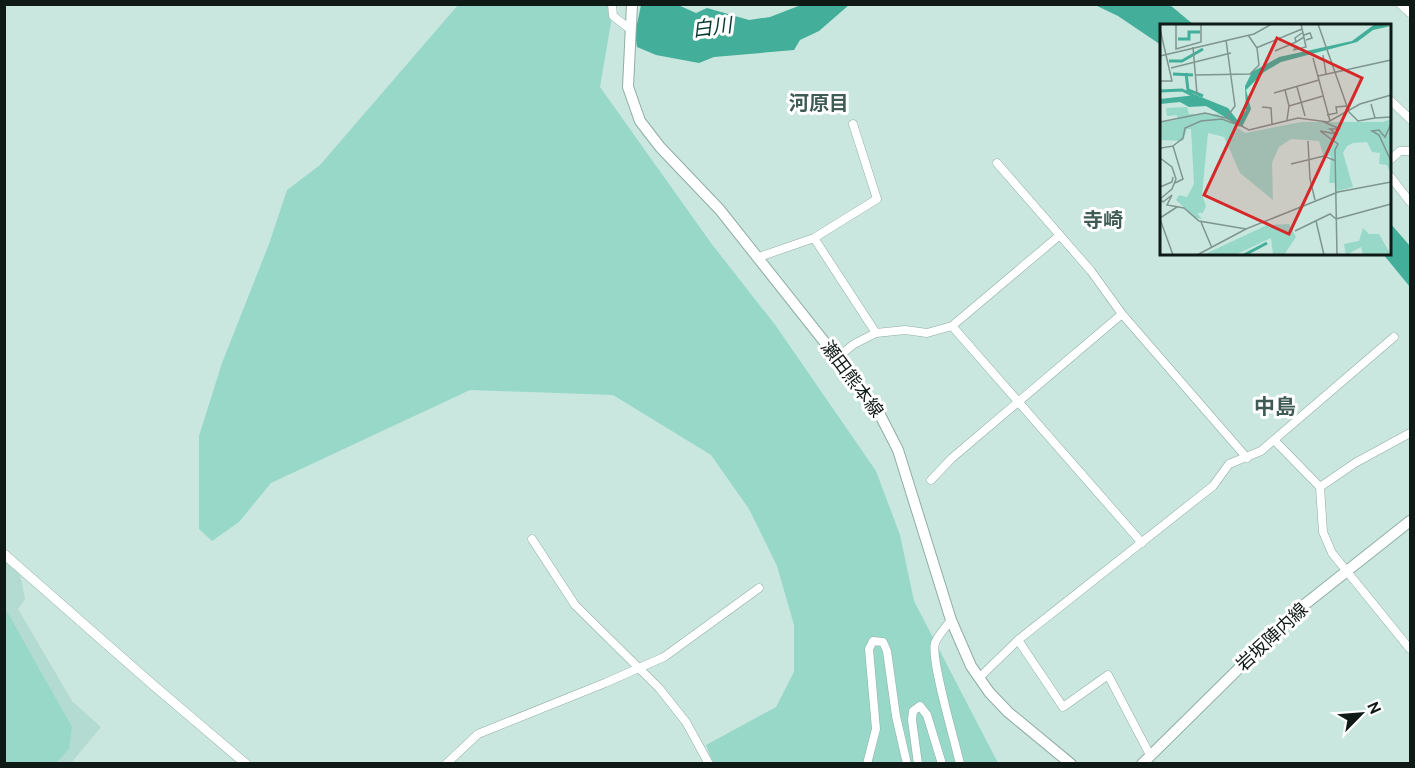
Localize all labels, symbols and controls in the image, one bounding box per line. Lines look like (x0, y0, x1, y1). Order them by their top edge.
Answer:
water label: 白川 (691, 12, 735, 41)
inset map (1160, 24, 1391, 255)
district label: 河原目 (789, 91, 849, 115)
district label: 寺崎 (1083, 208, 1123, 232)
street label: 瀬田熊本線 (816, 336, 888, 422)
district label: 中島 (1254, 394, 1296, 419)
street label: 岩坂陣内線 (1232, 598, 1312, 676)
north arrow (1331, 684, 1391, 744)
text: N (1363, 699, 1385, 717)

